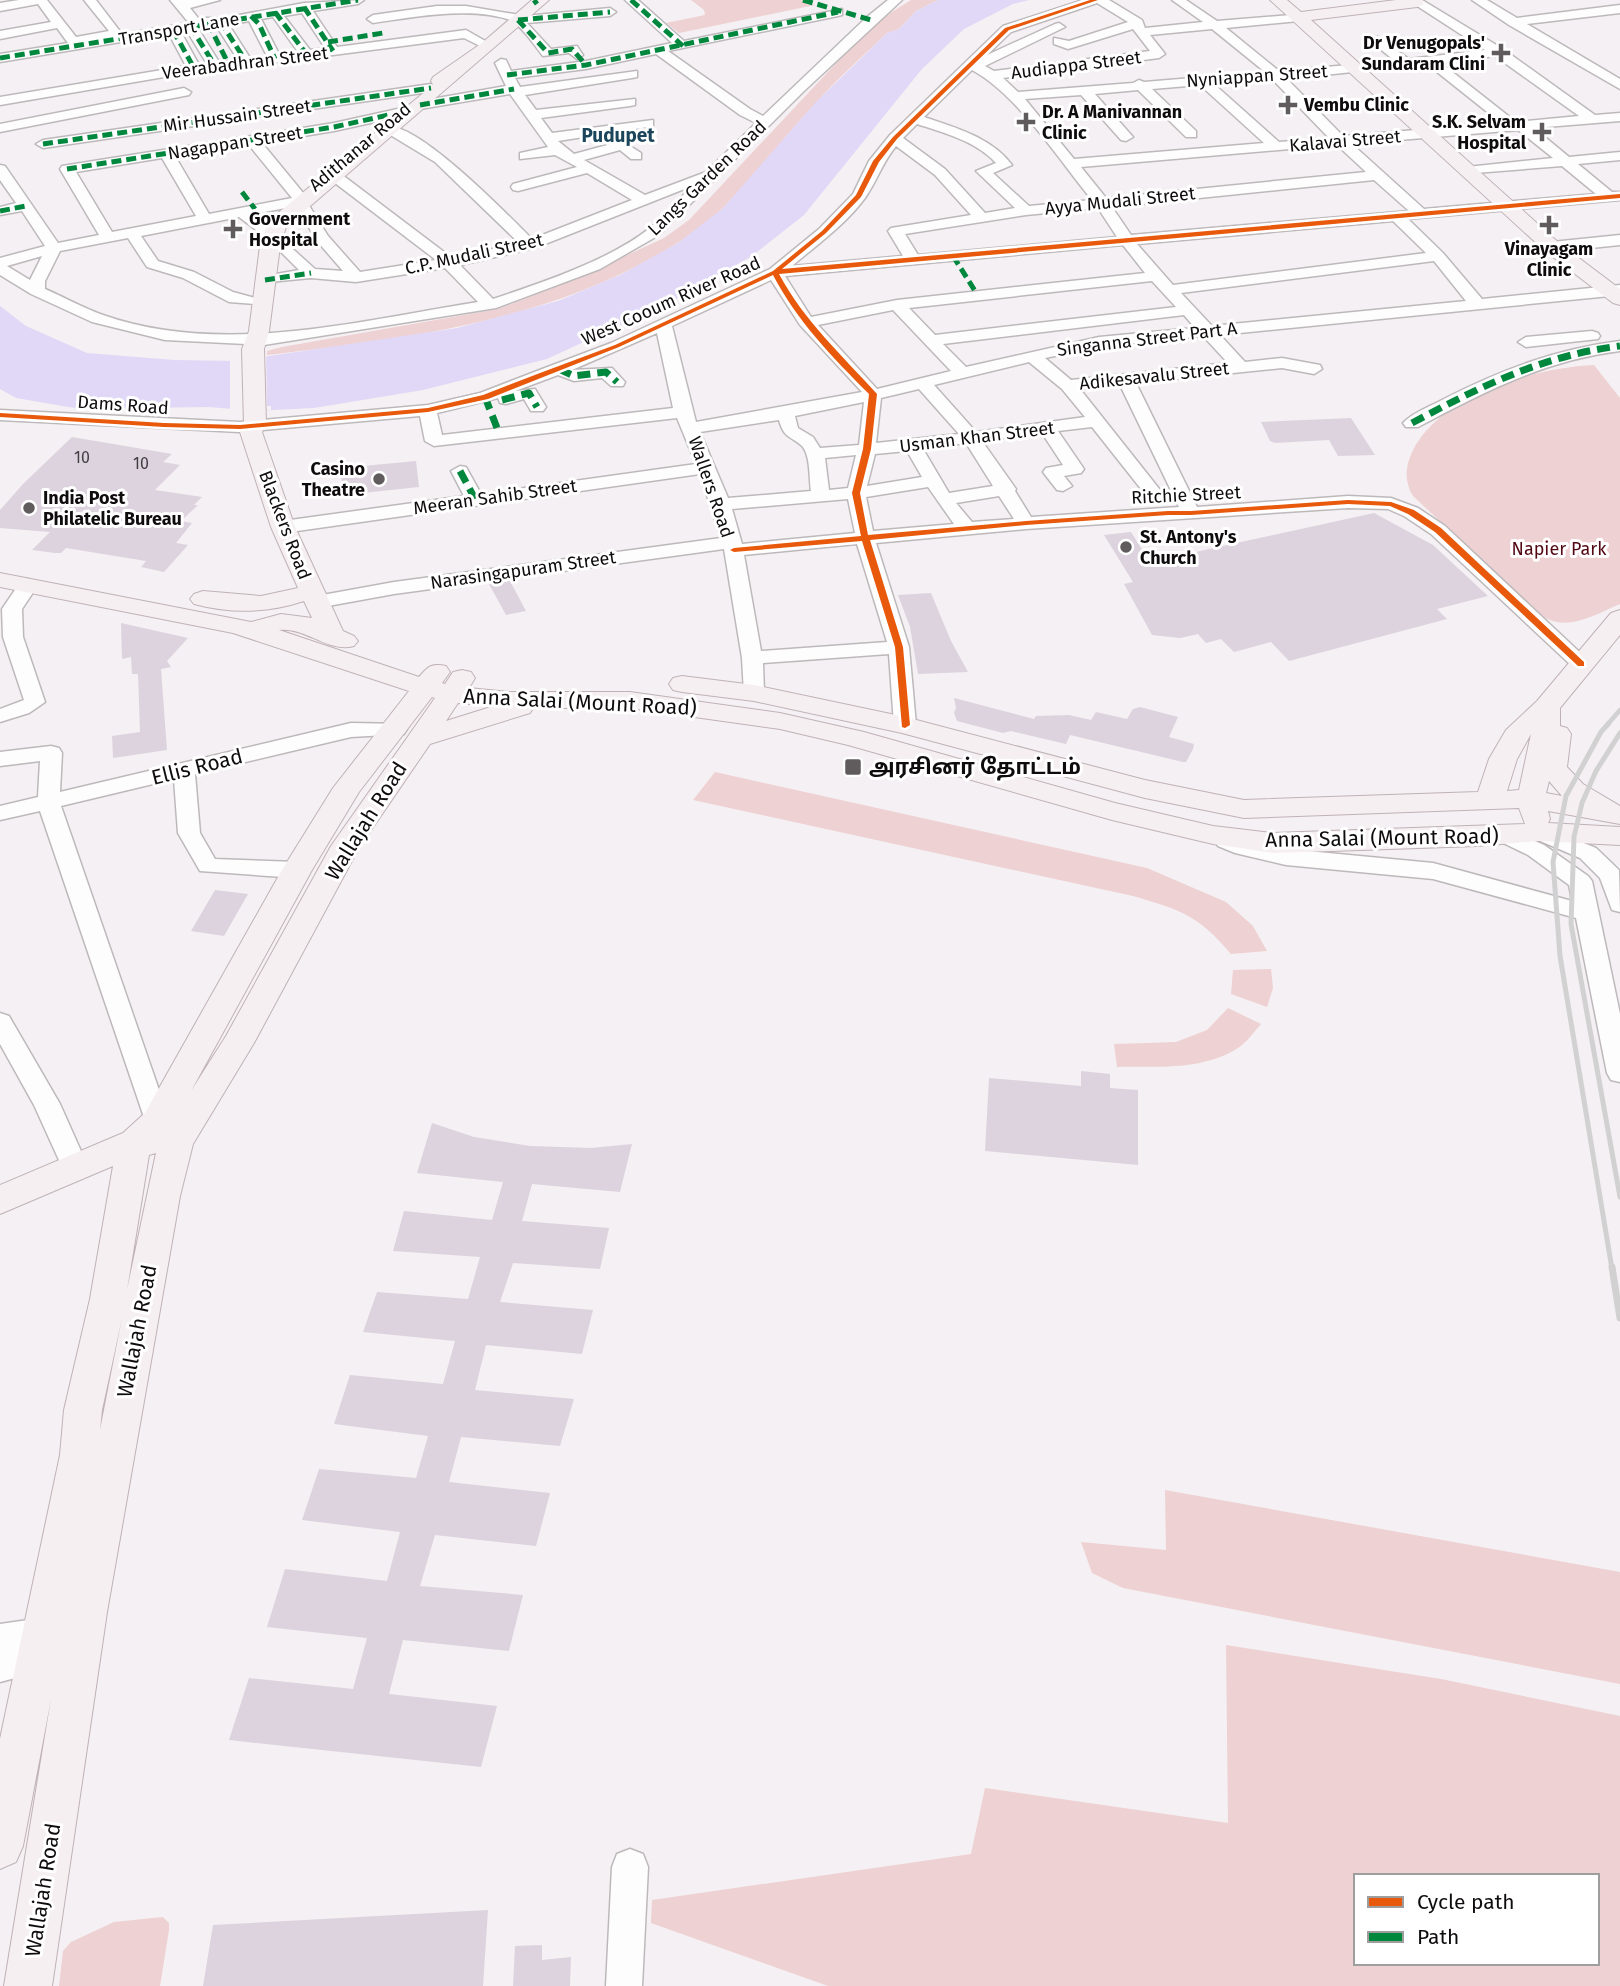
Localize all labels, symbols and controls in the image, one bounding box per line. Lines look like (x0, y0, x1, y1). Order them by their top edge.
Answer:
street label: Transport Lane (117, 8, 241, 50)
place label: Dr Venugopals' Sundaram Clini (1361, 32, 1485, 75)
street label: Veerabadhran Street (161, 42, 330, 84)
marker: Dr Venugopals' Sundaram Clini (1491, 43, 1511, 63)
street label: Audiappa Street (1010, 46, 1143, 84)
street label: Nyniappan Street (1186, 60, 1329, 92)
place label: Vembu Clinic (1303, 94, 1409, 116)
street label: Mir Hussain Street (162, 95, 313, 137)
marker: Vembu Clinic (1278, 95, 1298, 115)
street label: Adithanar Road (304, 98, 416, 196)
place label: Dr. A Manivannan Clinic (1042, 101, 1182, 144)
place label: S.K. Selvam Hospital (1432, 111, 1527, 154)
marker: Dr. A Manivannan Clinic (1016, 112, 1036, 132)
street label: Langs Garden Road (643, 116, 771, 240)
street label: Nagappan Street (166, 121, 304, 164)
marker: S.K. Selvam Hospital (1532, 122, 1552, 142)
district label: Pudupet (581, 124, 655, 147)
street label: Kalavai Street (1288, 125, 1402, 157)
street label: Ayya Mudali Street (1044, 182, 1197, 220)
place label: Government Hospital (249, 208, 351, 251)
marker: Vinayagam Clinic (1539, 215, 1559, 235)
marker: Government Hospital (223, 219, 243, 239)
street label: C.P. Mudali Street (403, 229, 546, 279)
place label: Vinayagam Clinic (1504, 238, 1593, 281)
street label: West Cooum River Road (578, 252, 764, 350)
street label: Singanna Street Part A (1056, 317, 1239, 361)
street label: Adikesavalu Street (1078, 357, 1230, 395)
street label: Dams Road (77, 391, 169, 419)
street label: Usman Khan Street (898, 417, 1056, 457)
street label: Wallers Road (683, 434, 739, 540)
house number: 10 (74, 448, 90, 467)
house number: 10 (133, 454, 149, 473)
place label: Casino Theatre (302, 458, 365, 501)
street label: Blackers Road (254, 467, 316, 583)
marker: Casino Theatre (371, 471, 387, 487)
street label: Meeran Sahib Street (412, 475, 579, 519)
street label: Ritchie Street (1131, 481, 1242, 509)
place label: India Post Philatelic Bureau (43, 487, 182, 530)
marker: India Post Philatelic Bureau (21, 500, 37, 516)
place label: St. Antony's Church (1140, 526, 1237, 569)
park label: Napier Park (1512, 538, 1607, 560)
marker: St. Antony's Church (1118, 539, 1134, 555)
street label: Narasingapuram Street (429, 546, 618, 594)
street label: Anna Salai (Mount Road) (463, 683, 697, 721)
street label: Ellis Road (149, 743, 245, 791)
place label: அரசினர் தோட்டம் (869, 754, 1081, 781)
street label: Wallajah Road (319, 757, 413, 885)
marker: அரசினர் தோட்டம் (843, 757, 863, 777)
street label: Anna Salai (Mount Road) (1265, 823, 1499, 853)
street label: Wallajah Road (111, 1262, 163, 1400)
street label: Wallajah Road (20, 1821, 66, 1959)
legend (1354, 1874, 1599, 1965)
text: Cycle path (1417, 1889, 1515, 1915)
text: Path (1417, 1924, 1459, 1950)

